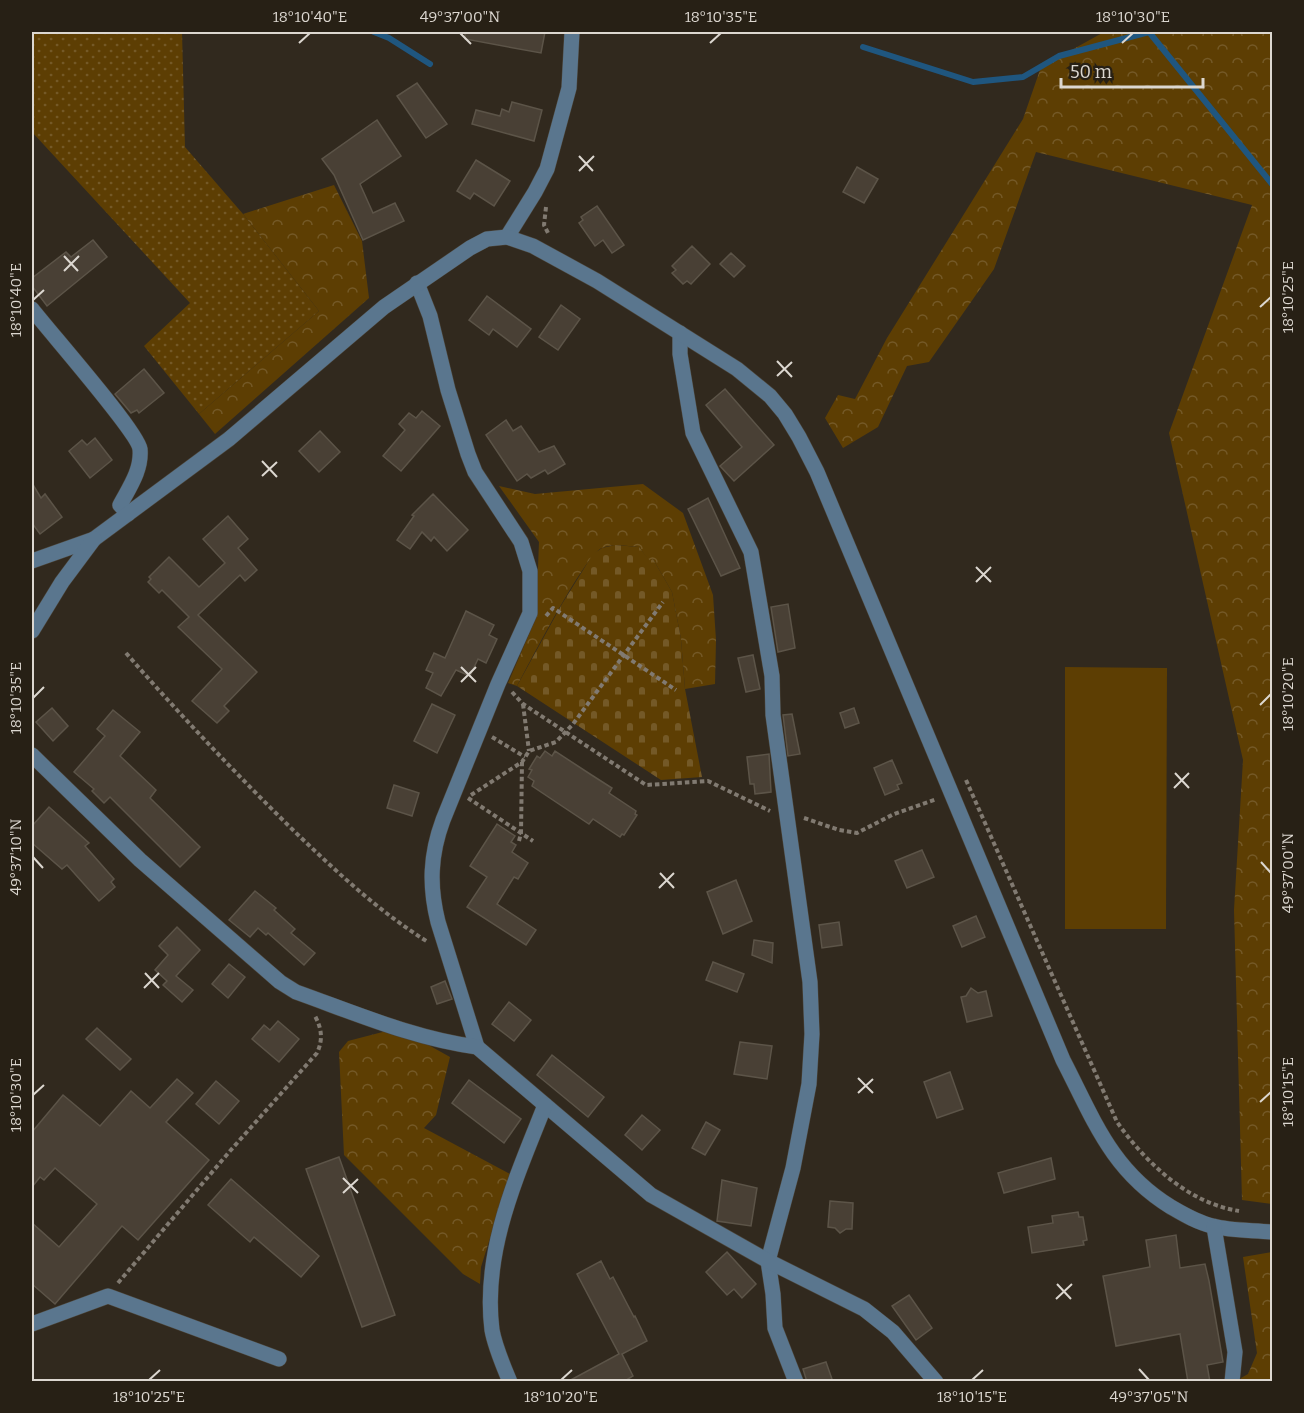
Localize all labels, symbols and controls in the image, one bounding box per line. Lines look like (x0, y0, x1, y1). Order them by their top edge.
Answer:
text: 18°10'40"E (273, 8, 347, 26)
text: 49°37'00"N (420, 8, 500, 26)
text: 18°10'35"E (685, 8, 757, 26)
text: 18°10'30"E (1096, 8, 1170, 26)
scale bar (1061, 51, 1204, 89)
text: 50 m (1070, 61, 1112, 83)
text: 18°10'25"E (1279, 261, 1297, 333)
text: 18°10'40"E (7, 263, 25, 337)
text: 18°10'20"E (1279, 657, 1297, 731)
text: 18°10'35"E (7, 662, 25, 734)
text: 49°37'10"N (7, 818, 25, 895)
text: 49°37'00"N (1279, 833, 1297, 913)
text: 18°10'15"E (1279, 1057, 1297, 1127)
text: 18°10'30"E (7, 1058, 25, 1132)
text: 18°10'25"E (113, 1388, 185, 1406)
text: 18°10'20"E (524, 1388, 598, 1406)
text: 18°10'15"E (937, 1388, 1007, 1406)
text: 49°37'05"N (1110, 1388, 1189, 1406)

